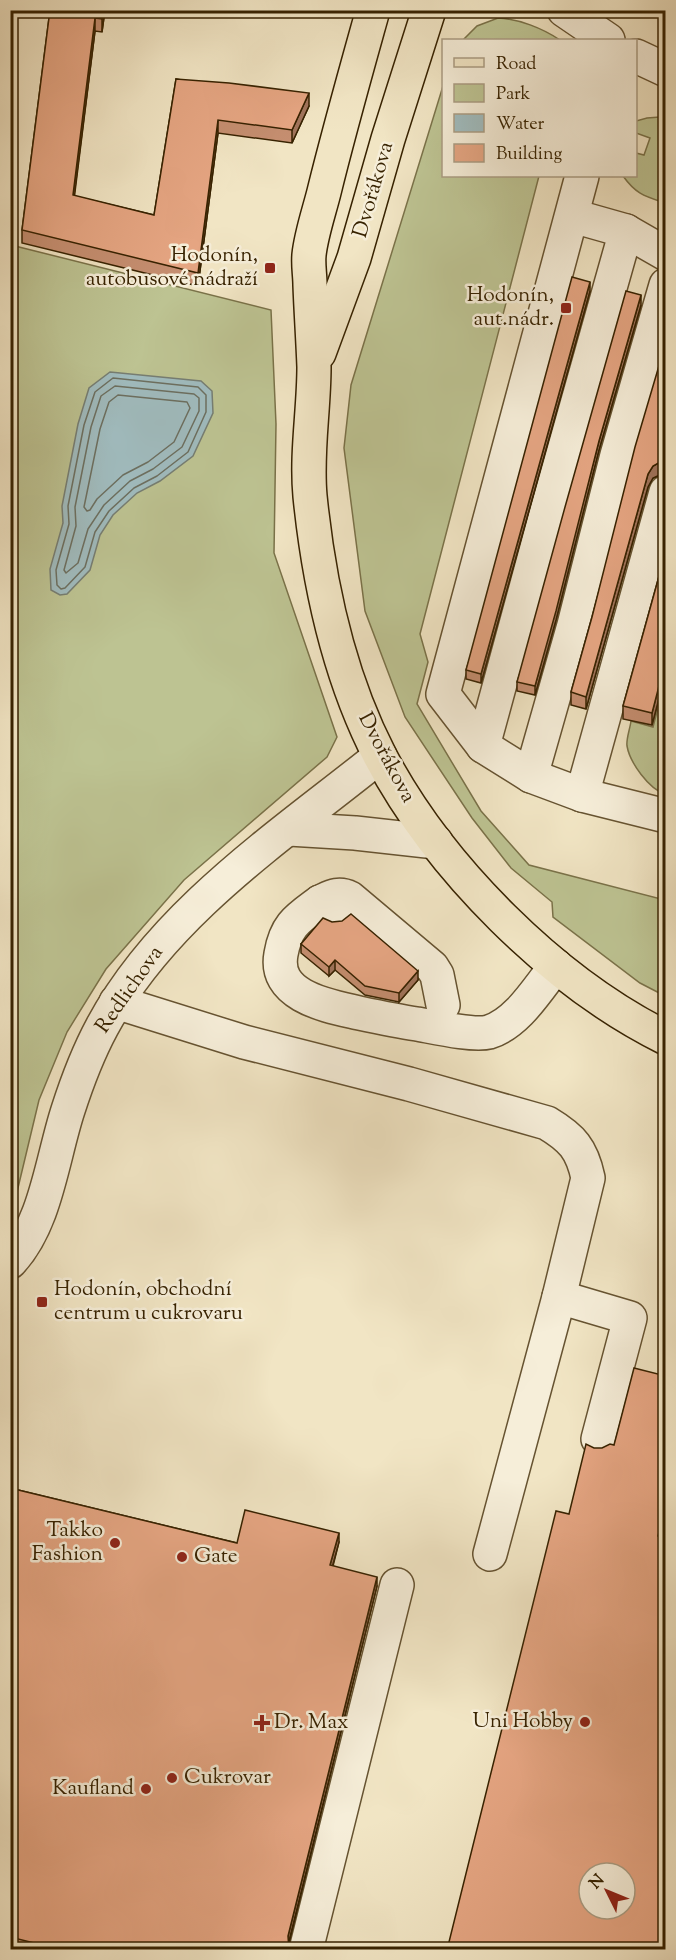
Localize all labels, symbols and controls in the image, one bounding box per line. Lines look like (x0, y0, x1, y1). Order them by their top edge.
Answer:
legend (442, 39, 637, 177)
text: Road (496, 52, 536, 78)
text: Park (496, 82, 531, 108)
text: Water (496, 112, 545, 138)
street label: Dvořákova (346, 138, 402, 242)
text: Building (496, 142, 562, 168)
place label: Hodonín, autobusové nádraží (86, 241, 258, 295)
marker: Hodonín, autobusové nádraží (263, 261, 277, 275)
place label: Hodonín, aut.nádr. (467, 281, 554, 335)
marker: Hodonín, aut.nádr. (559, 301, 573, 315)
street label: Dvořákova (350, 707, 423, 809)
street label: Redlichova (89, 940, 171, 1040)
place label: Hodonín, obchodní centrum u cukrovaru (54, 1275, 243, 1329)
marker: Hodonín, obchodní centrum u cukrovaru (35, 1295, 49, 1309)
place label: Takko Fashion (32, 1516, 103, 1570)
marker: Takko Fashion (108, 1536, 122, 1550)
place label: Gate (194, 1542, 238, 1572)
marker: Gate (175, 1550, 189, 1564)
place label: Uni Hobby (473, 1707, 574, 1737)
place label: Dr. Max (274, 1708, 349, 1738)
marker: Uni Hobby (578, 1715, 592, 1729)
marker: Dr. Max (255, 1716, 269, 1730)
place label: Cukrovar (184, 1763, 271, 1793)
marker: Cukrovar (165, 1771, 179, 1785)
place label: Kaufland (52, 1774, 134, 1804)
marker: Kaufland (139, 1782, 153, 1796)
north arrow (577, 1861, 637, 1921)
text: N (585, 1870, 611, 1895)

